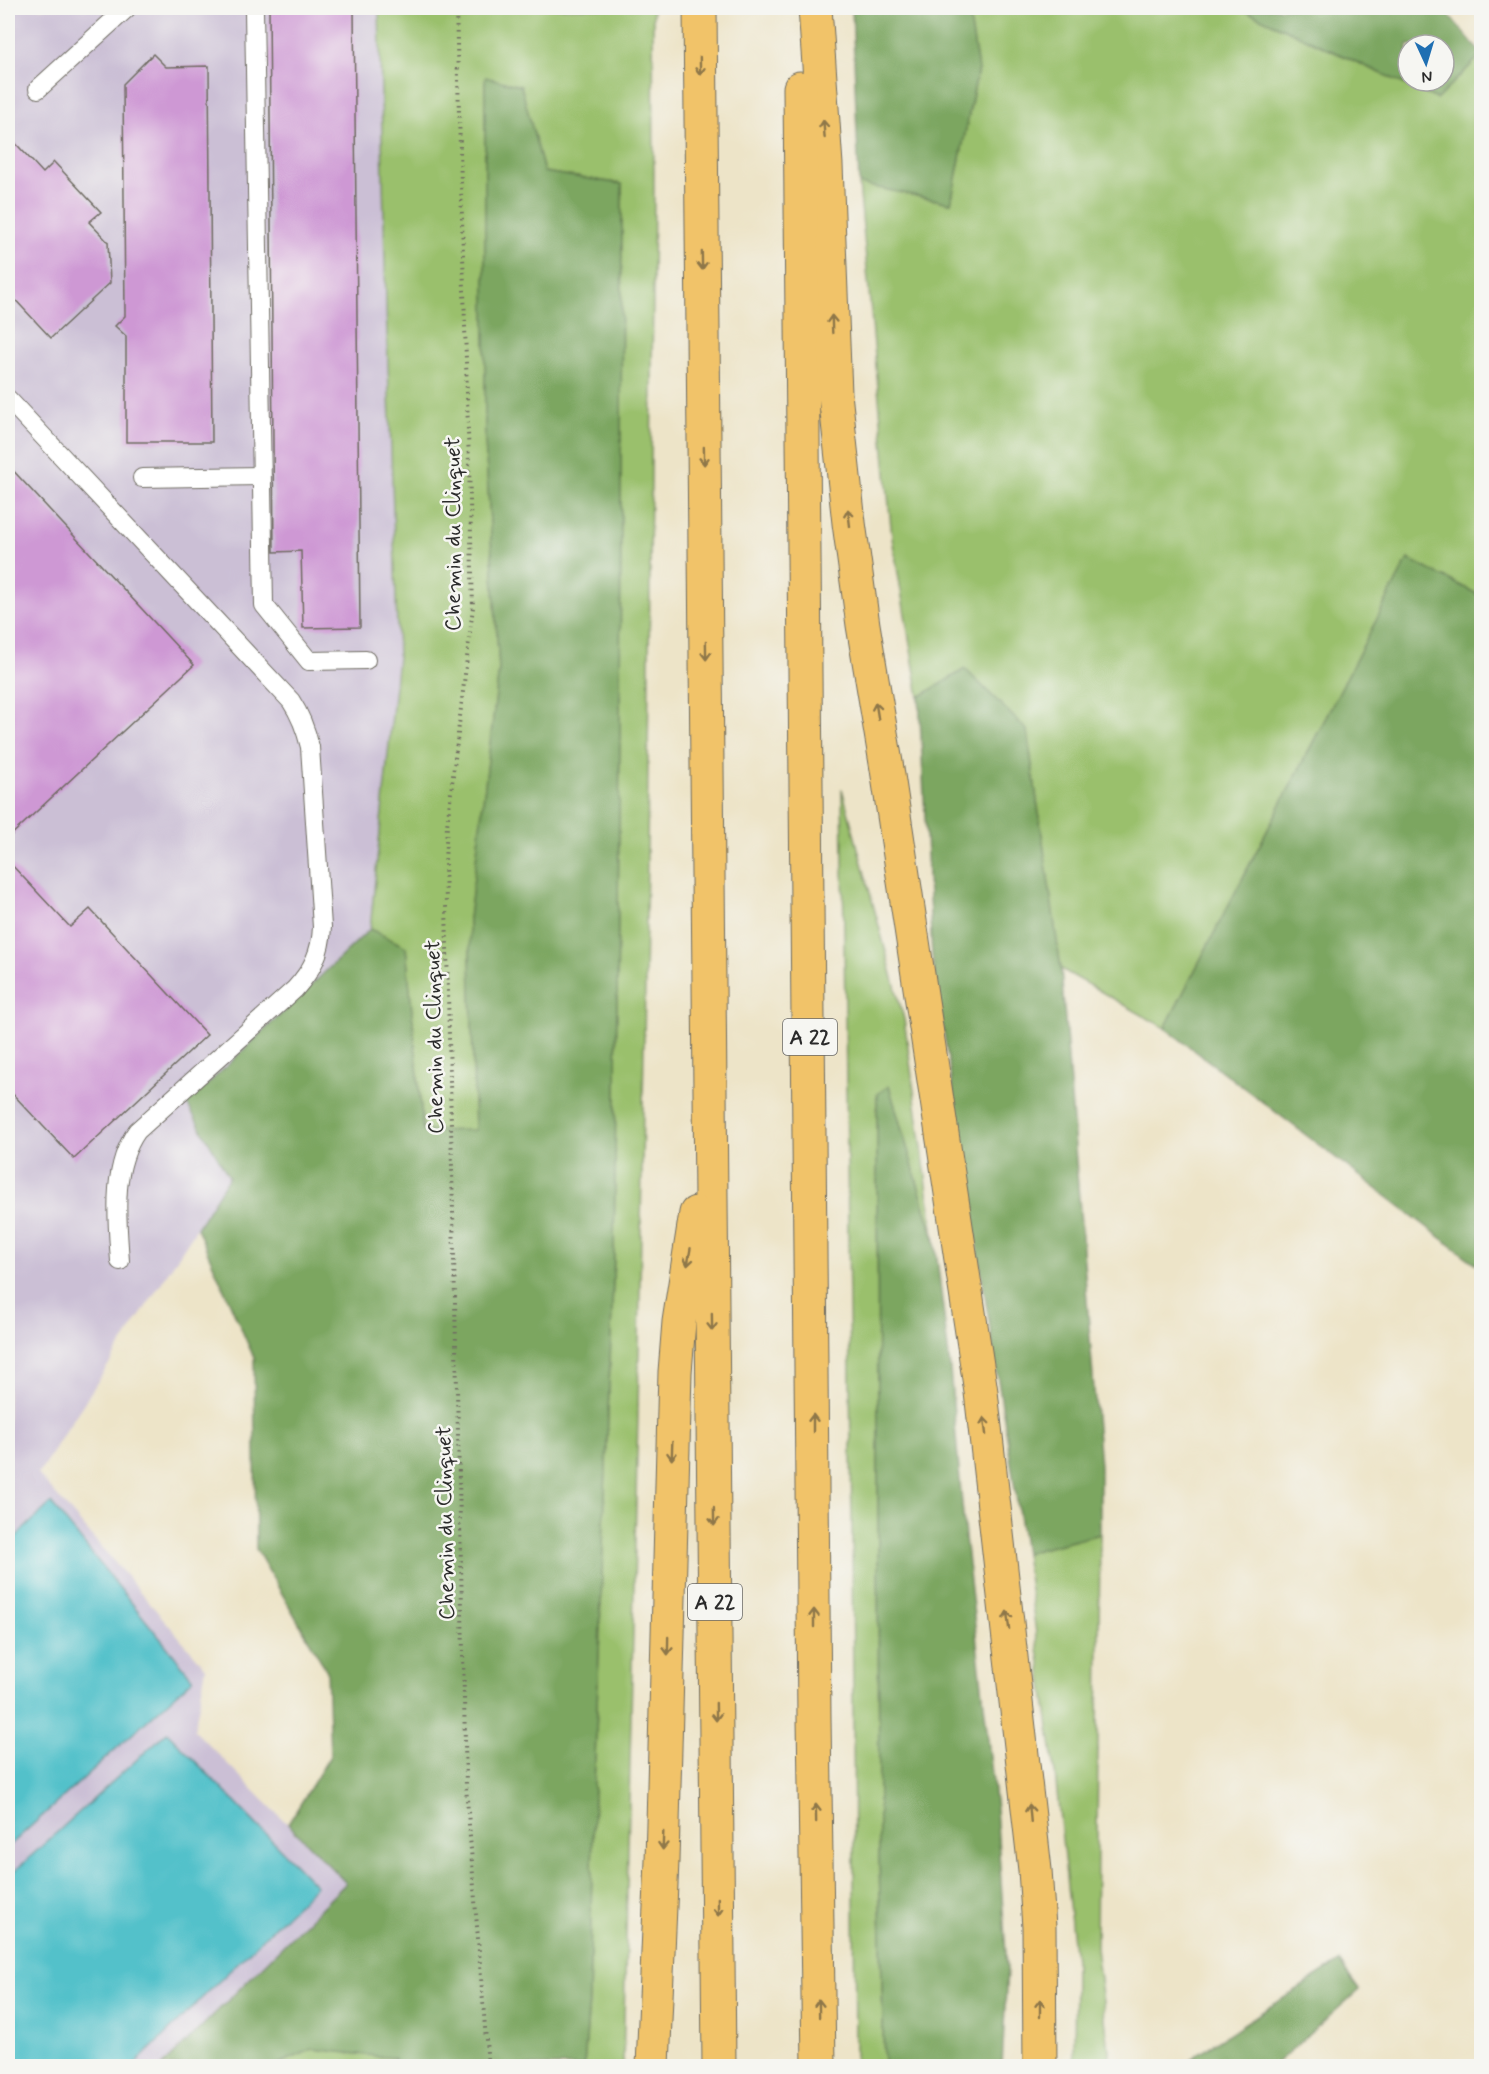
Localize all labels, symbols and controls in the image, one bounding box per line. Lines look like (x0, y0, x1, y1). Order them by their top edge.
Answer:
north arrow (1396, 33, 1456, 93)
one-way arrow (694, 55, 706, 75)
text: N (1421, 66, 1433, 87)
one-way arrow (818, 120, 829, 140)
one-way arrow (696, 250, 708, 270)
one-way arrow (827, 315, 838, 335)
street label: Chemin du Clinquet (440, 437, 468, 631)
one-way arrow (698, 445, 710, 465)
one-way arrow (843, 509, 854, 529)
one-way arrow (700, 640, 712, 660)
one-way arrow (872, 702, 883, 722)
street label: Chemin du Clinquet (419, 940, 451, 1134)
road number: A 22 (783, 1019, 837, 1055)
one-way arrow (683, 1247, 694, 1266)
one-way arrow (706, 1311, 718, 1331)
one-way arrow (807, 1414, 819, 1434)
one-way arrow (980, 1417, 991, 1436)
street label: Chemin du Clinquet (430, 1426, 462, 1620)
one-way arrow (667, 1441, 678, 1461)
one-way arrow (708, 1506, 720, 1526)
road number: A 22 (688, 1584, 742, 1620)
one-way arrow (808, 1609, 820, 1629)
one-way arrow (1002, 1610, 1013, 1630)
one-way arrow (662, 1635, 673, 1655)
one-way arrow (710, 1701, 722, 1721)
one-way arrow (810, 1804, 822, 1824)
one-way arrow (1024, 1804, 1035, 1824)
one-way arrow (657, 1830, 668, 1850)
one-way arrow (712, 1896, 724, 1916)
one-way arrow (813, 1999, 824, 2019)
one-way arrow (1034, 1999, 1046, 2019)

